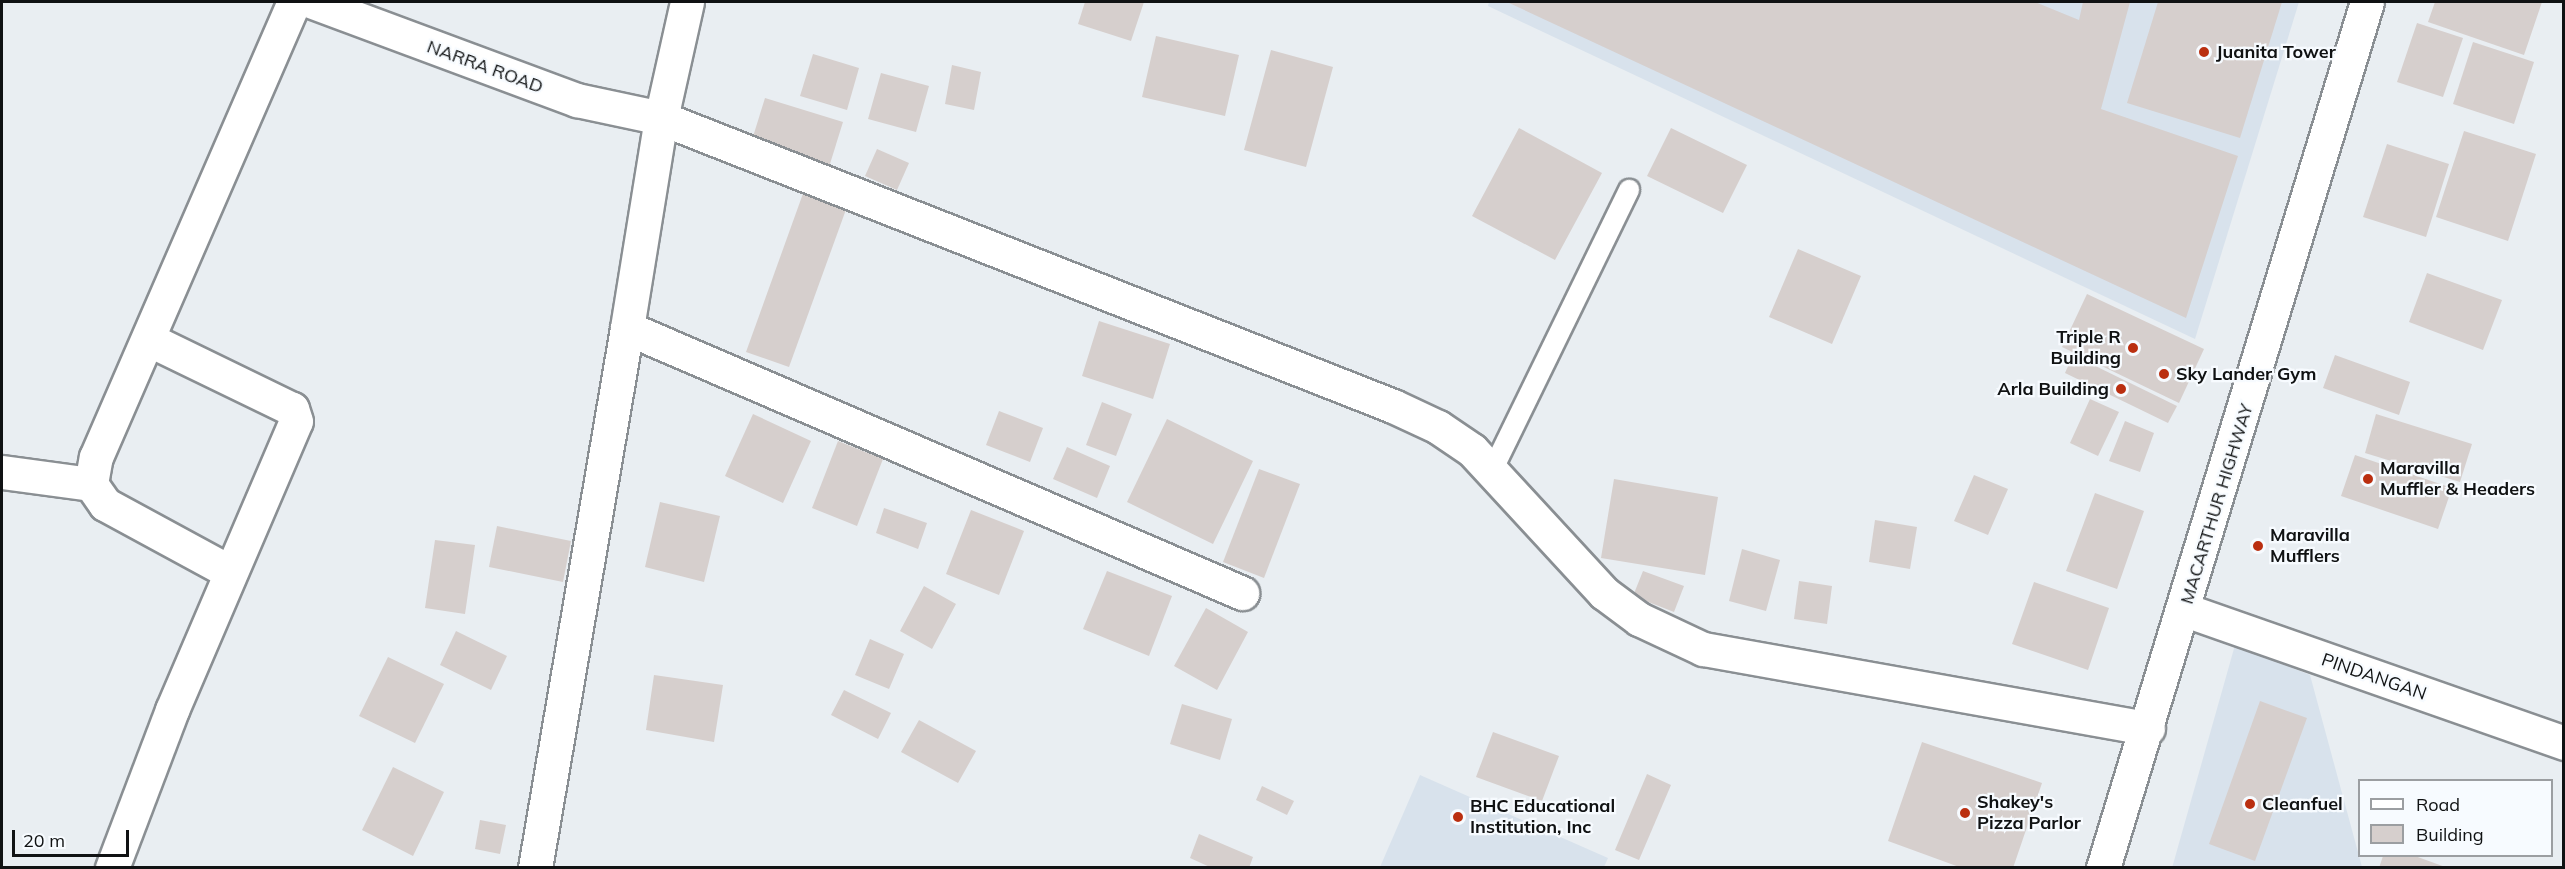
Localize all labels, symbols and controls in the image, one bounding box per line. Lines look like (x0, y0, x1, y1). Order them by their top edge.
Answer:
street label: NARRA ROAD (424, 36, 546, 98)
place label: Juanita Tower (2216, 41, 2336, 63)
marker: Juanita Tower (2197, 45, 2211, 59)
place label: Triple R Building (2051, 327, 2121, 370)
marker: Triple R Building (2126, 341, 2140, 355)
place label: Sky Lander Gym (2176, 363, 2316, 385)
marker: Sky Lander Gym (2157, 367, 2171, 381)
place label: Arla Building (1997, 378, 2109, 400)
marker: Arla Building (2114, 382, 2128, 396)
street label: MACARTHUR HIGHWAY (2176, 401, 2258, 607)
place label: Maravilla Muffler & Headers (2380, 458, 2535, 500)
marker: Maravilla Muffler & Headers (2361, 472, 2375, 486)
place label: Maravilla Mufflers (2270, 525, 2350, 568)
marker: Maravilla Mufflers (2251, 539, 2265, 553)
street label: PINDANGAN (2319, 649, 2429, 705)
legend (2358, 779, 2553, 857)
place label: Shakey's Pizza Parlor (1977, 792, 2081, 834)
place label: Cleanfuel (2262, 793, 2343, 815)
text: Road (2416, 793, 2460, 816)
place label: BHC Educational Institution, Inc (1470, 796, 1615, 838)
marker: Cleanfuel (2243, 797, 2257, 811)
marker: Shakey's Pizza Parlor (1958, 806, 1972, 820)
marker: BHC Educational Institution, Inc (1451, 810, 1465, 824)
scale bar (15, 818, 132, 856)
text: Building (2416, 823, 2484, 846)
text: 20 m (23, 829, 65, 852)

